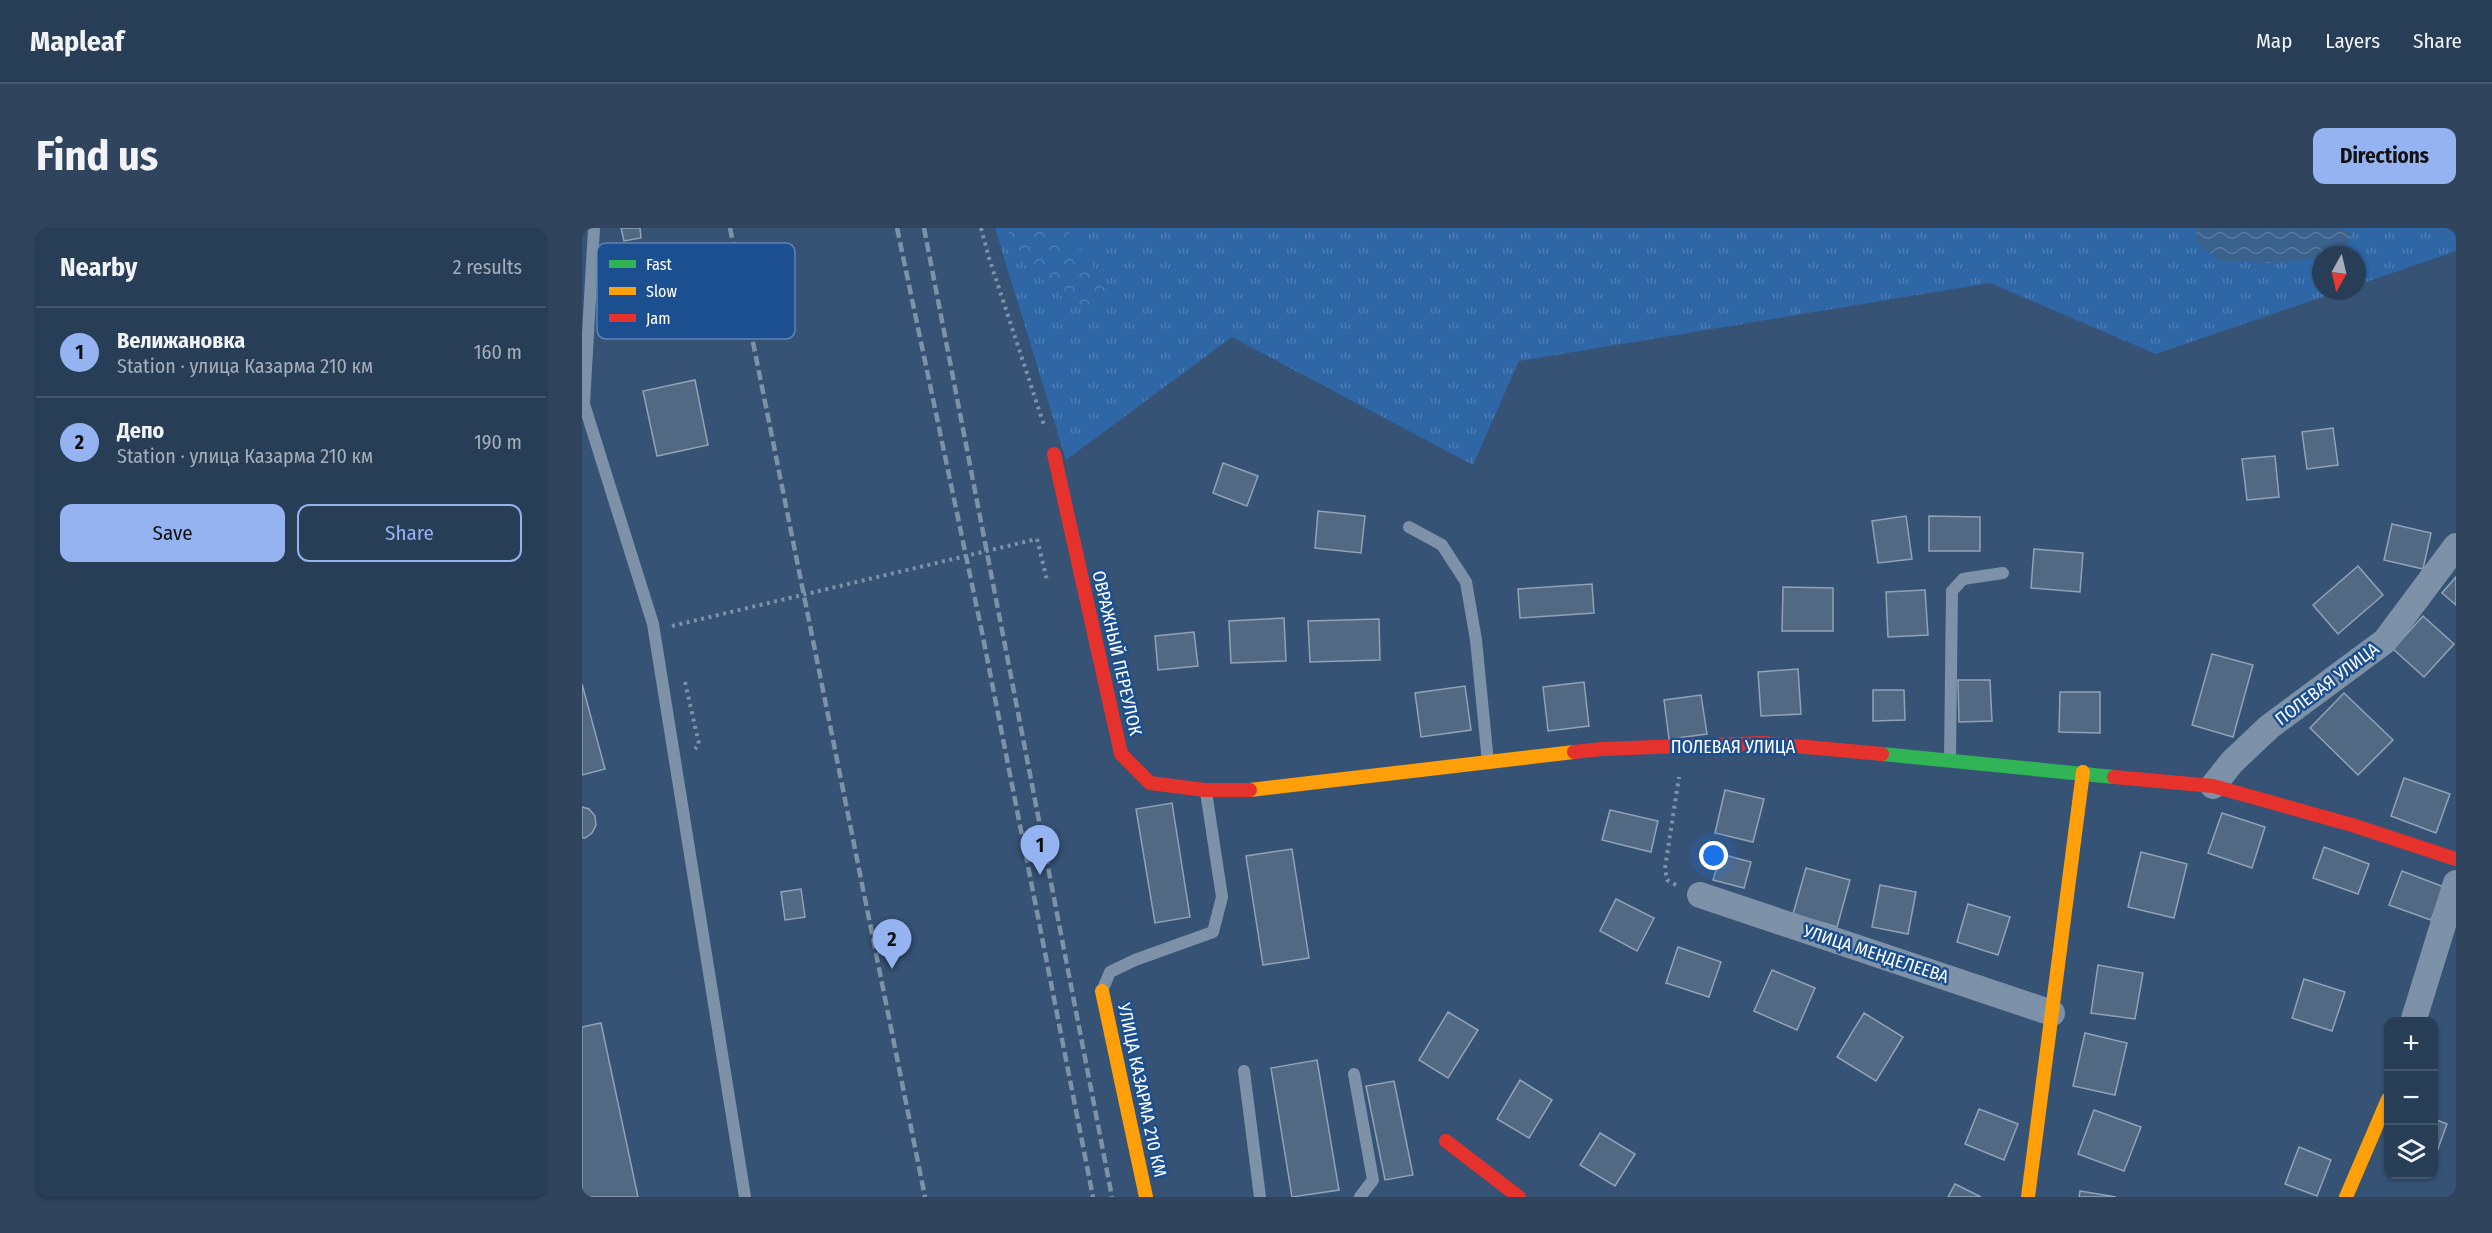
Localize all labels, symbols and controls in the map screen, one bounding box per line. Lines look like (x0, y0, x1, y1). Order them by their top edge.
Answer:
text: Mapleaf (30, 25, 124, 58)
text: Map (2256, 28, 2292, 54)
text: Layers (2325, 28, 2380, 54)
text: Share (2413, 28, 2462, 54)
button: Directions (2313, 128, 2456, 184)
text: Find us (36, 131, 158, 181)
legend (597, 243, 795, 339)
north arrow (2312, 246, 2366, 300)
text: Nearby (60, 252, 137, 283)
text: 2 results (453, 255, 522, 279)
text: Fast (646, 255, 673, 274)
text: Slow (646, 282, 677, 301)
text: Jam (646, 309, 671, 328)
text: Велижановка (117, 327, 245, 354)
text: 1 (75, 340, 84, 364)
text: 160 m (474, 340, 522, 364)
text: Station · улица Казарма 210 км (117, 354, 373, 378)
text: Депо (117, 417, 164, 444)
text: 2 (75, 430, 84, 454)
text: 190 m (474, 430, 522, 454)
text: Station · улица Казарма 210 км (117, 444, 373, 468)
button: Save (60, 504, 285, 562)
button: Share (297, 504, 522, 562)
street label: ОВРАЖНЫЙ ПЕРЕУЛОК (1087, 568, 1147, 738)
street label: ПОЛЕВАЯ УЛИЦА (2271, 637, 2384, 730)
street label: ПОЛЕВАЯ УЛИЦА (1671, 736, 1796, 758)
pin: 1 (1020, 826, 1060, 875)
your location (1699, 841, 1728, 870)
pin: 2 (872, 920, 912, 969)
street label: УЛИЦА МЕНДЕЛЕЕВА (1799, 920, 1952, 988)
street label: УЛИЦА КАЗАРМА 210 КМ (1113, 1000, 1171, 1179)
map controls (2384, 1017, 2438, 1179)
button: + (2384, 1017, 2438, 1071)
button: − (2384, 1071, 2438, 1125)
button: layers (2384, 1125, 2438, 1179)

